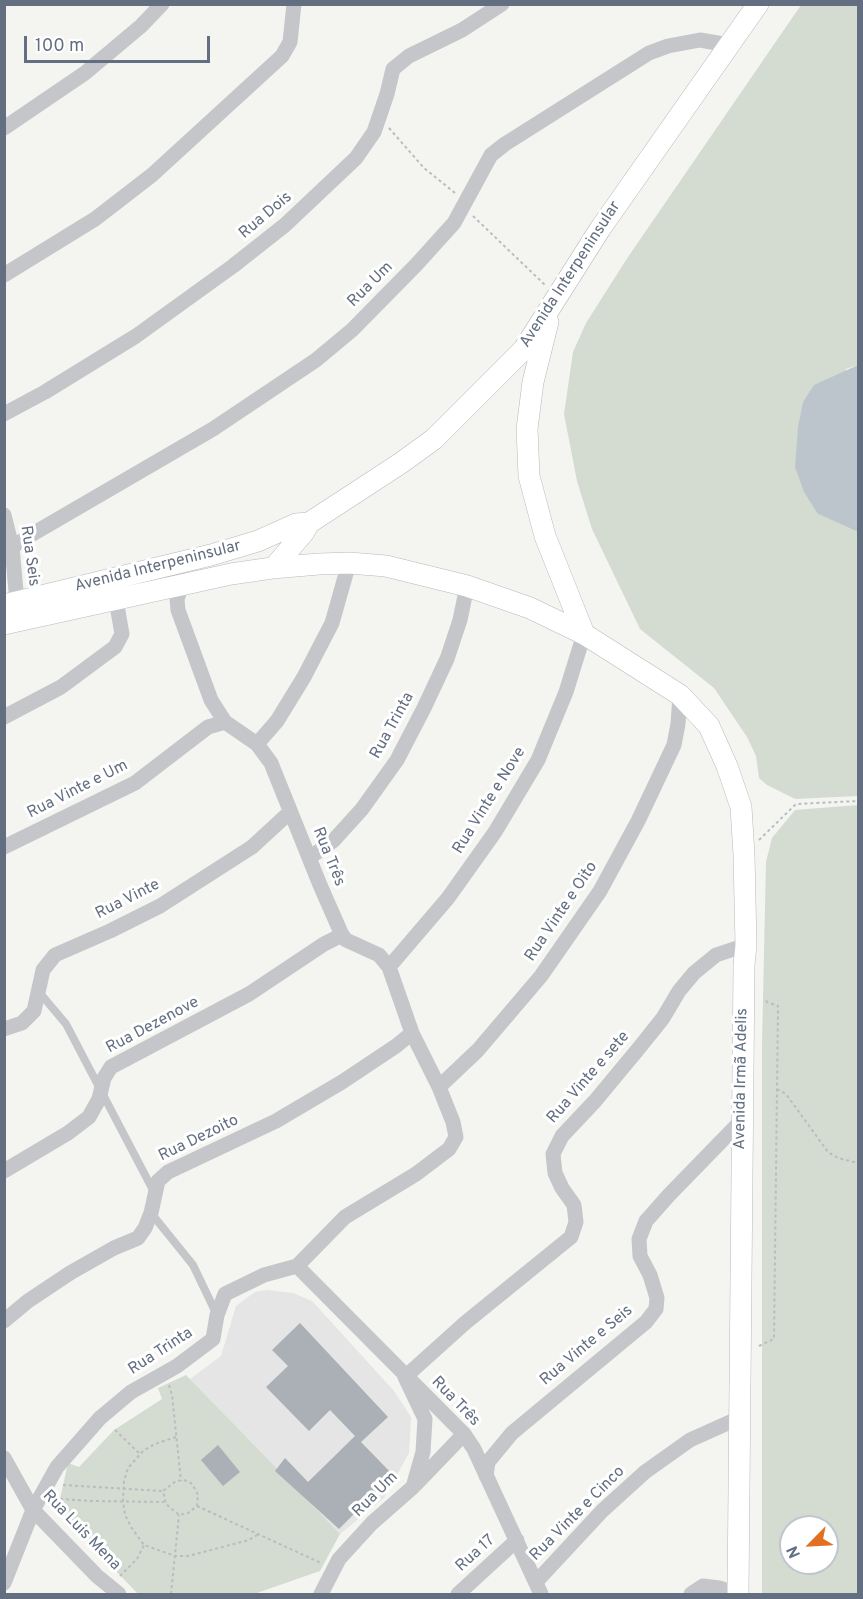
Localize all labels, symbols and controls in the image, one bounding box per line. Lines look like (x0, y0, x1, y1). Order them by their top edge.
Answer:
scale bar (27, 24, 213, 62)
text: 100 m (35, 35, 84, 58)
street label: Rua Dois (236, 188, 296, 244)
street label: Avenida Interpeninsular (516, 198, 626, 352)
street label: Rua Um (344, 258, 398, 312)
street label: Rua Seis (15, 524, 43, 588)
street label: Avenida Interpeninsular (73, 537, 243, 597)
street label: Rua Trinta (367, 689, 419, 763)
street label: Rua Vinte e Nove (449, 744, 531, 858)
street label: Rua Vinte e Um (25, 756, 131, 824)
street label: Rua Três (307, 825, 349, 889)
street label: Rua Vinte e Oito (522, 858, 602, 966)
street label: Rua Vinte (93, 876, 163, 924)
street label: Rua Dezenove (103, 993, 203, 1059)
street label: Avenida Irmã Adelis (731, 1008, 753, 1150)
street label: Rua Vinte e sete (544, 1028, 634, 1128)
street label: Rua Dezoito (156, 1111, 242, 1167)
street label: Rua Vinte e Seis (537, 1302, 637, 1390)
street label: Rua Trinta (125, 1324, 197, 1380)
street label: Rua Três (427, 1373, 483, 1431)
street label: Rua Vinte e Cinco (527, 1463, 629, 1565)
street label: Rua Um (349, 1468, 403, 1522)
street label: Rua Luis Mena (38, 1487, 124, 1575)
north arrow (779, 1515, 839, 1575)
street label: Rua 17 (453, 1531, 499, 1577)
text: N (783, 1542, 806, 1561)

